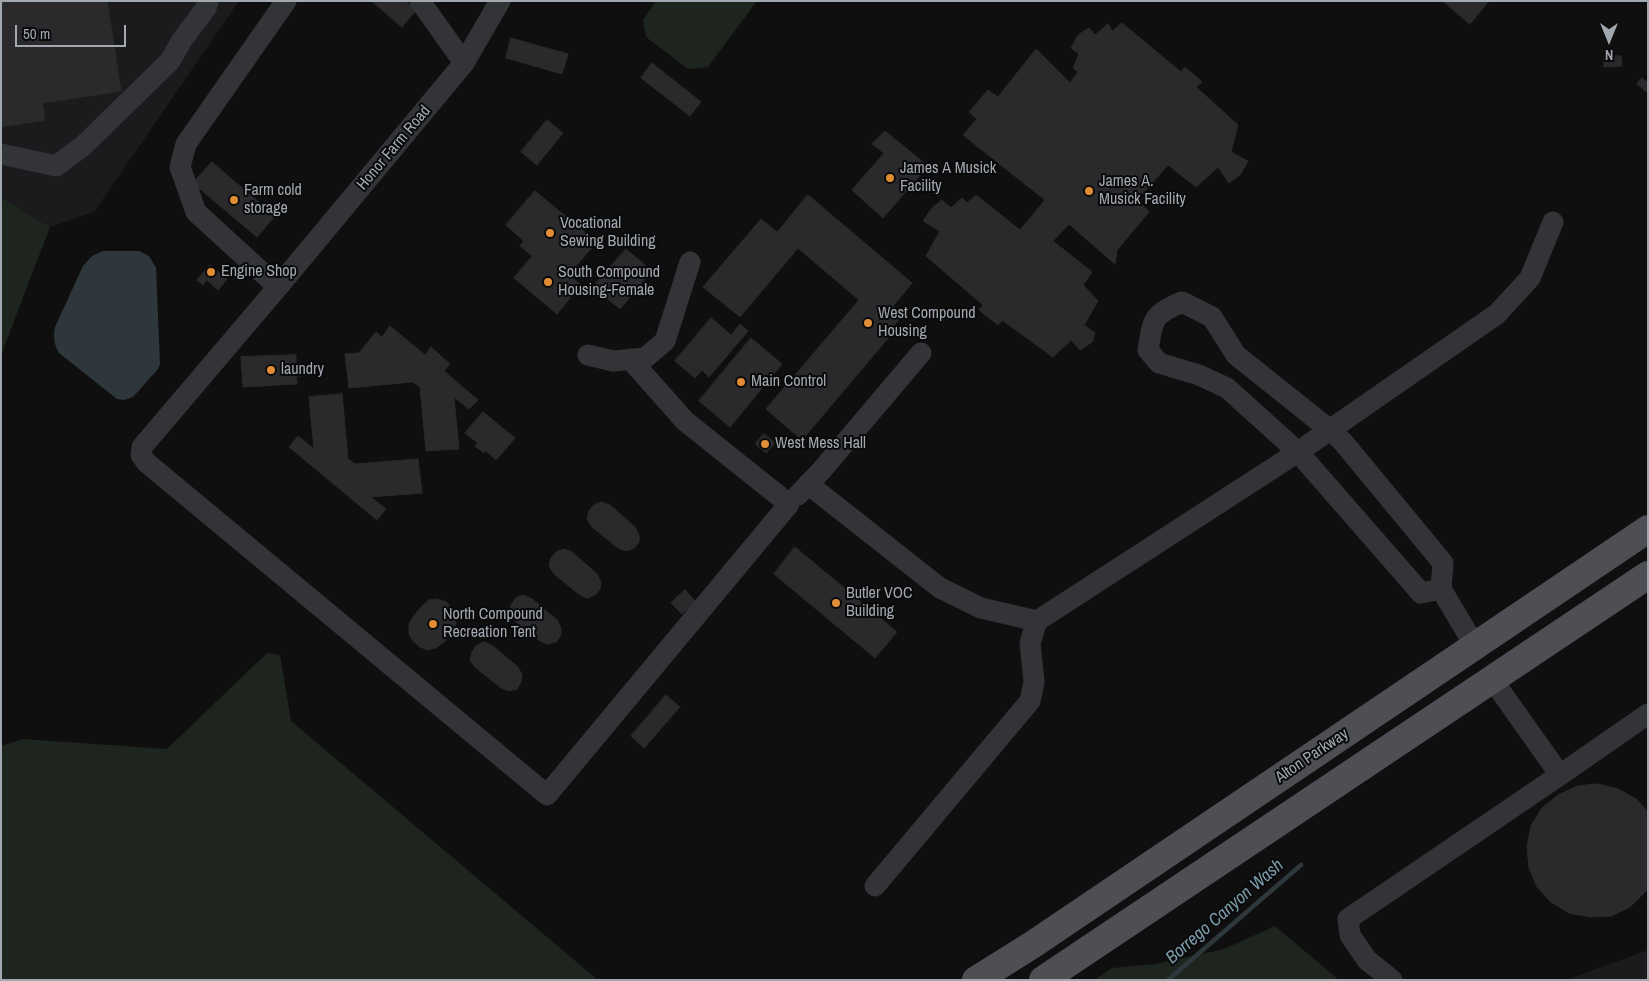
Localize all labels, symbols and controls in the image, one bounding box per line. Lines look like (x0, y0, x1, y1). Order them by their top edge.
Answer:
scale bar (18, 15, 129, 47)
north arrow (1584, 15, 1634, 65)
text: 50 m (23, 23, 50, 44)
text: N (1605, 46, 1613, 64)
street label: Honor Farm Road (353, 102, 435, 194)
place label: James A Musick Facility (900, 159, 996, 197)
marker: James A Musick Facility (884, 172, 896, 184)
place label: James A. Musick Facility (1099, 172, 1186, 210)
place label: Farm cold storage (244, 181, 302, 219)
marker: James A. Musick Facility (1083, 185, 1095, 197)
marker: Farm cold storage (228, 194, 240, 206)
place label: Vocational Sewing Building (560, 214, 656, 252)
marker: Vocational Sewing Building (544, 227, 556, 239)
place label: Engine Shop (221, 262, 297, 282)
place label: South Compound Housing-Female (558, 263, 660, 301)
marker: Engine Shop (205, 266, 217, 278)
marker: South Compound Housing-Female (542, 276, 554, 288)
place label: West Compound Housing (878, 304, 975, 342)
marker: West Compound Housing (862, 317, 874, 329)
place label: laundry (281, 360, 324, 380)
marker: laundry (265, 364, 277, 376)
place label: Main Control (751, 372, 826, 392)
marker: Main Control (735, 376, 747, 388)
place label: West Mess Hall (775, 434, 866, 454)
marker: West Mess Hall (759, 438, 771, 450)
place label: Butler VOC Building (846, 584, 912, 622)
marker: Butler VOC Building (830, 597, 842, 609)
place label: North Compound Recreation Tent (443, 605, 543, 643)
marker: North Compound Recreation Tent (427, 618, 439, 630)
street label: Alton Parkway (1272, 725, 1352, 787)
water label: Borrego Canyon Wash (1162, 855, 1288, 969)

